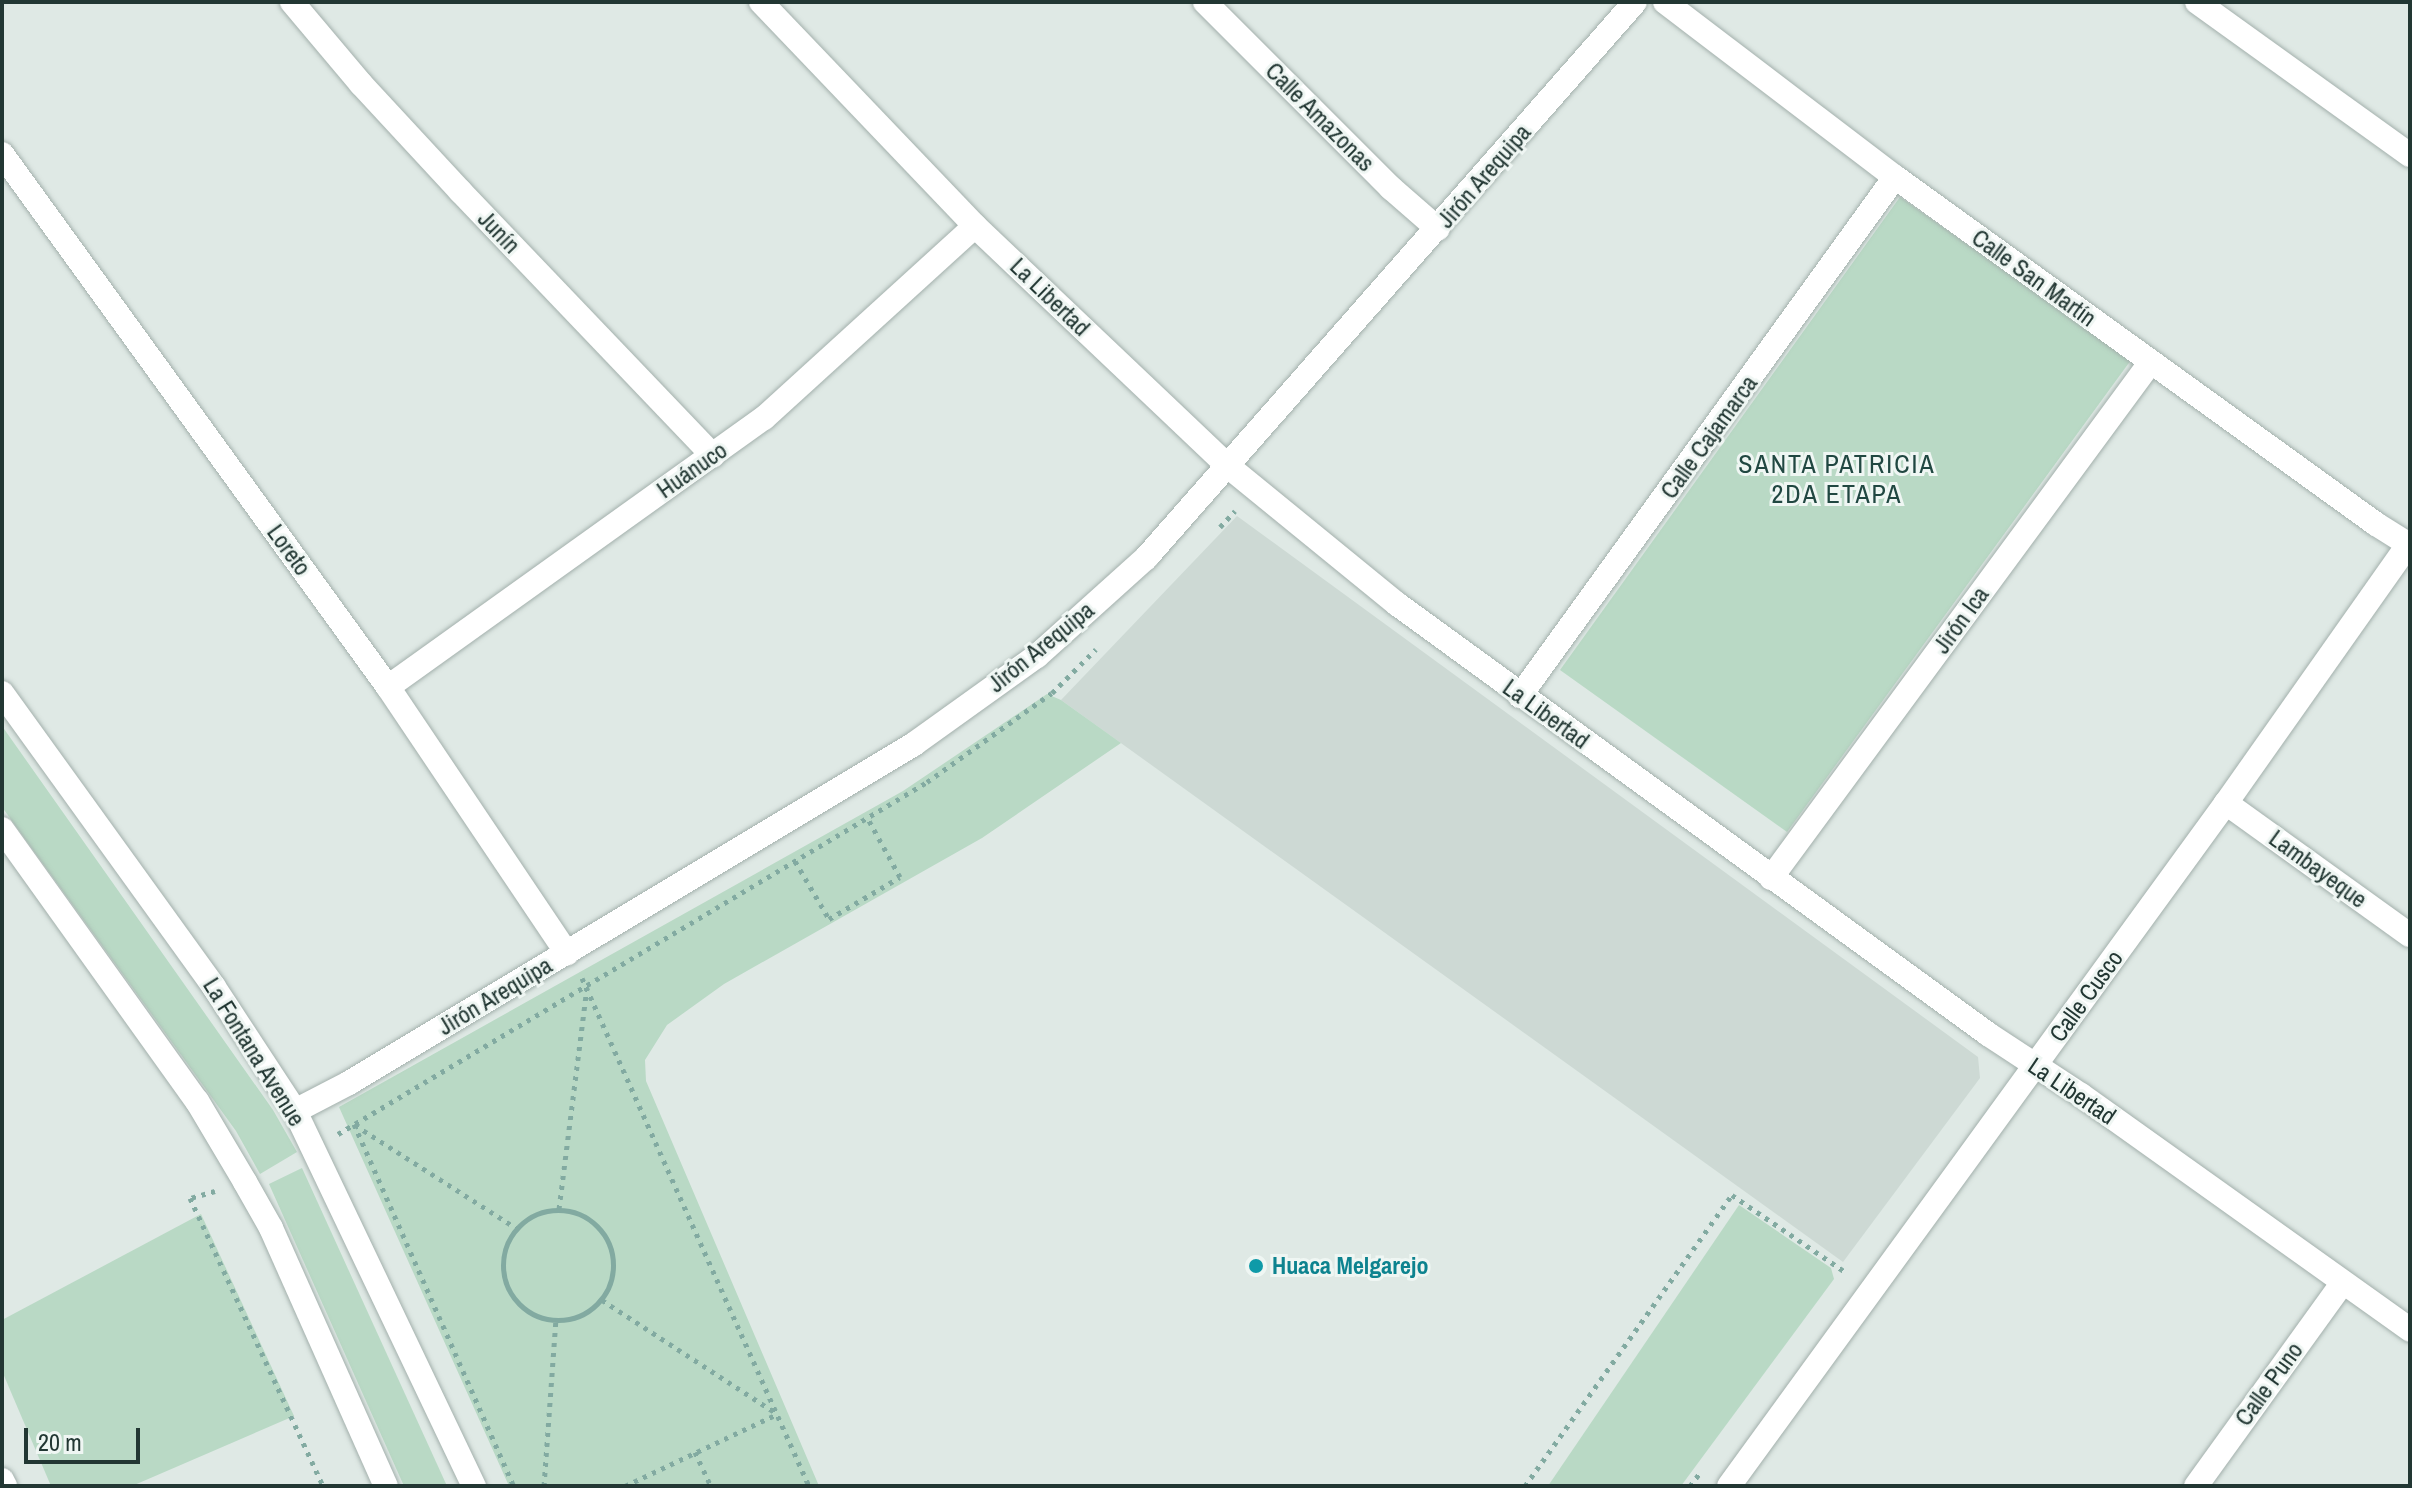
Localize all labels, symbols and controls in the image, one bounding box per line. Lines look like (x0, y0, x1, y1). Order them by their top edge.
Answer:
street label: Calle Amazonas (1259, 56, 1381, 178)
street label: Jirón Arequipa (1431, 118, 1537, 234)
street label: Junín (472, 205, 526, 259)
street label: Calle San Martín (1966, 223, 2102, 333)
street label: La Libertad (1004, 252, 1096, 342)
street label: Calle Cajamarca (1655, 370, 1763, 504)
street label: Huánuco (651, 436, 733, 504)
district label: SANTA PATRICIA 2DA ETAPA (1738, 448, 1936, 510)
street label: Loreto (261, 519, 317, 581)
street label: Jirón Ica (1927, 581, 1995, 659)
street label: Jirón Arequipa (982, 595, 1100, 699)
street label: La Libertad (1497, 673, 1595, 755)
street label: Lambayeque (2264, 824, 2372, 914)
street label: Calle Cusco (2043, 945, 2129, 1047)
street label: Jirón Arequipa (432, 950, 558, 1042)
street label: La Fontana Avenue (197, 972, 311, 1132)
street label: La Libertad (2023, 1051, 2121, 1131)
place label: Huaca Melgarejo (1272, 1252, 1428, 1280)
marker: Huaca Melgarejo (1247, 1257, 1265, 1275)
street label: Calle Puno (2229, 1337, 2309, 1431)
scale bar (28, 1412, 144, 1462)
text: 20 m (38, 1426, 82, 1458)

